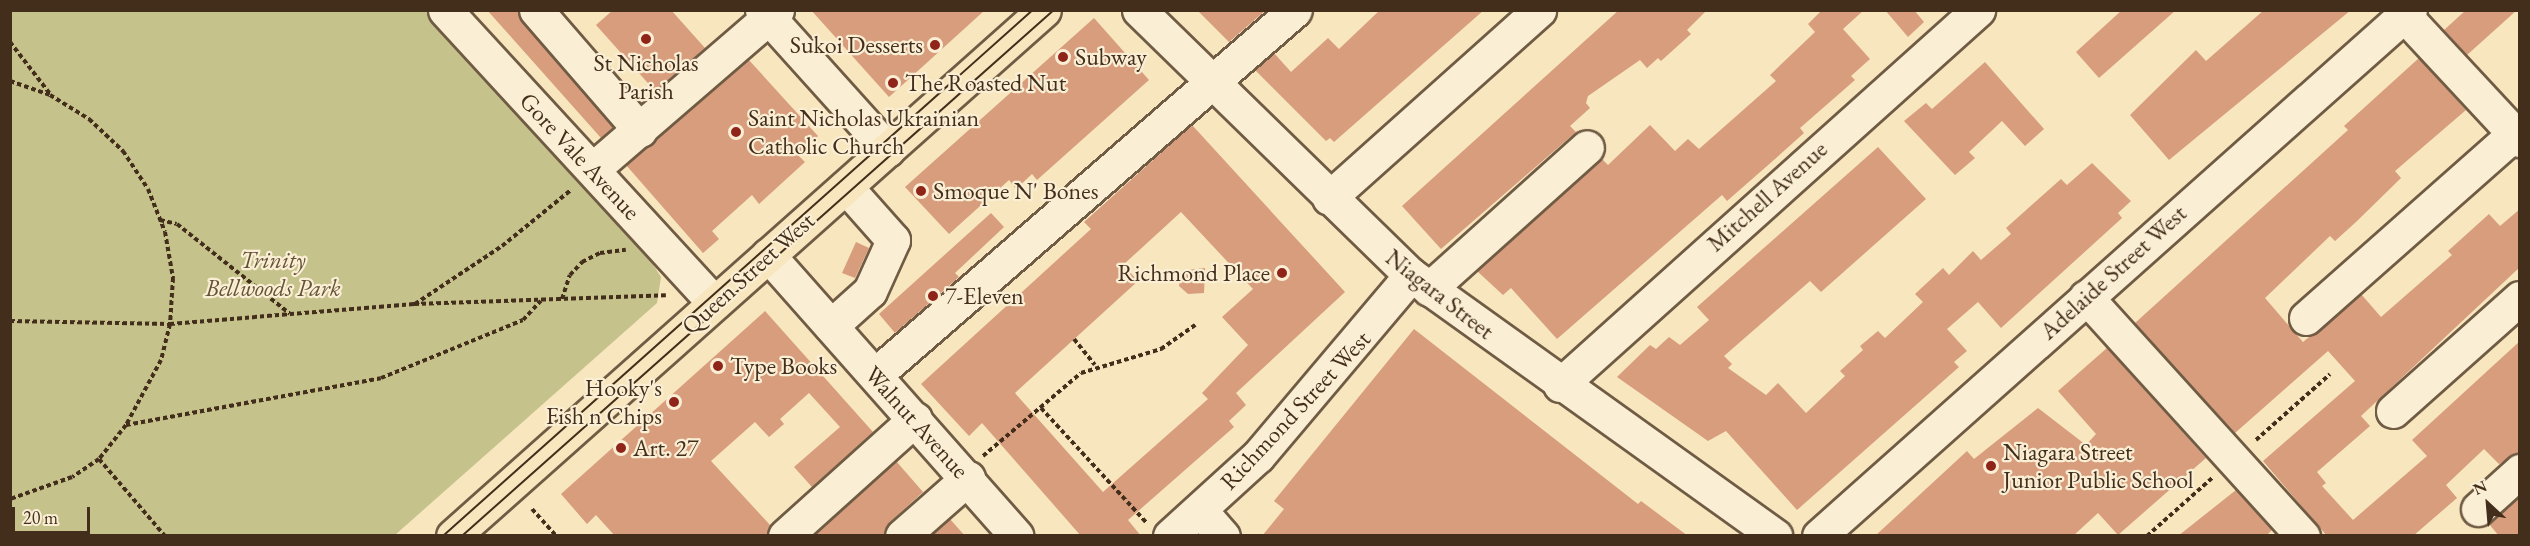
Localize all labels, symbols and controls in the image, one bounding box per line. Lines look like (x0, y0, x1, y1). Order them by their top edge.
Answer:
place label: Sukoi Desserts (790, 31, 923, 59)
marker: St Nicholas Parish (639, 32, 653, 46)
marker: Sukoi Desserts (928, 38, 942, 52)
place label: Subway (1075, 43, 1147, 71)
place label: St Nicholas Parish (593, 49, 699, 105)
marker: Subway (1056, 50, 1070, 64)
place label: The Roasted Nut (905, 69, 1066, 97)
marker: The Roasted Nut (886, 76, 900, 90)
street label: Gore Vale Avenue (514, 86, 646, 226)
place label: Saint Nicholas Ukrainian Catholic Church (748, 104, 979, 160)
marker: Saint Nicholas Ukrainian Catholic Church (729, 125, 743, 139)
street label: Mitchell Avenue (1701, 135, 1833, 257)
place label: Smoque N' Bones (933, 177, 1098, 205)
marker: Smoque N' Bones (914, 184, 928, 198)
street label: Adelaide Street West (2034, 199, 2192, 345)
street label: Queen Street West (676, 206, 820, 340)
street label: Niagara Street (1380, 243, 1500, 345)
park label: Trinity Bellwoods Park (205, 246, 341, 302)
place label: Richmond Place (1117, 259, 1270, 287)
marker: Richmond Place (1275, 266, 1289, 280)
place label: 7-Eleven (945, 282, 1024, 310)
marker: 7-Eleven (926, 289, 940, 303)
street label: Richmond Street West (1214, 324, 1376, 496)
place label: Type Books (730, 352, 837, 380)
marker: Type Books (711, 359, 725, 373)
street label: Walnut Avenue (859, 360, 975, 484)
place label: Hooky's Fish n Chips (546, 374, 662, 430)
marker: Hooky's Fish n Chips (667, 395, 681, 409)
place label: Art. 27 (633, 434, 699, 462)
place label: Niagara Street Junior Public School (2003, 438, 2194, 494)
marker: Art. 27 (614, 441, 628, 455)
marker: Niagara Street Junior Public School (1984, 459, 1998, 473)
north arrow (2458, 474, 2518, 534)
text: N (2469, 475, 2490, 500)
scale bar (15, 495, 93, 533)
text: 20 m (23, 506, 58, 529)

